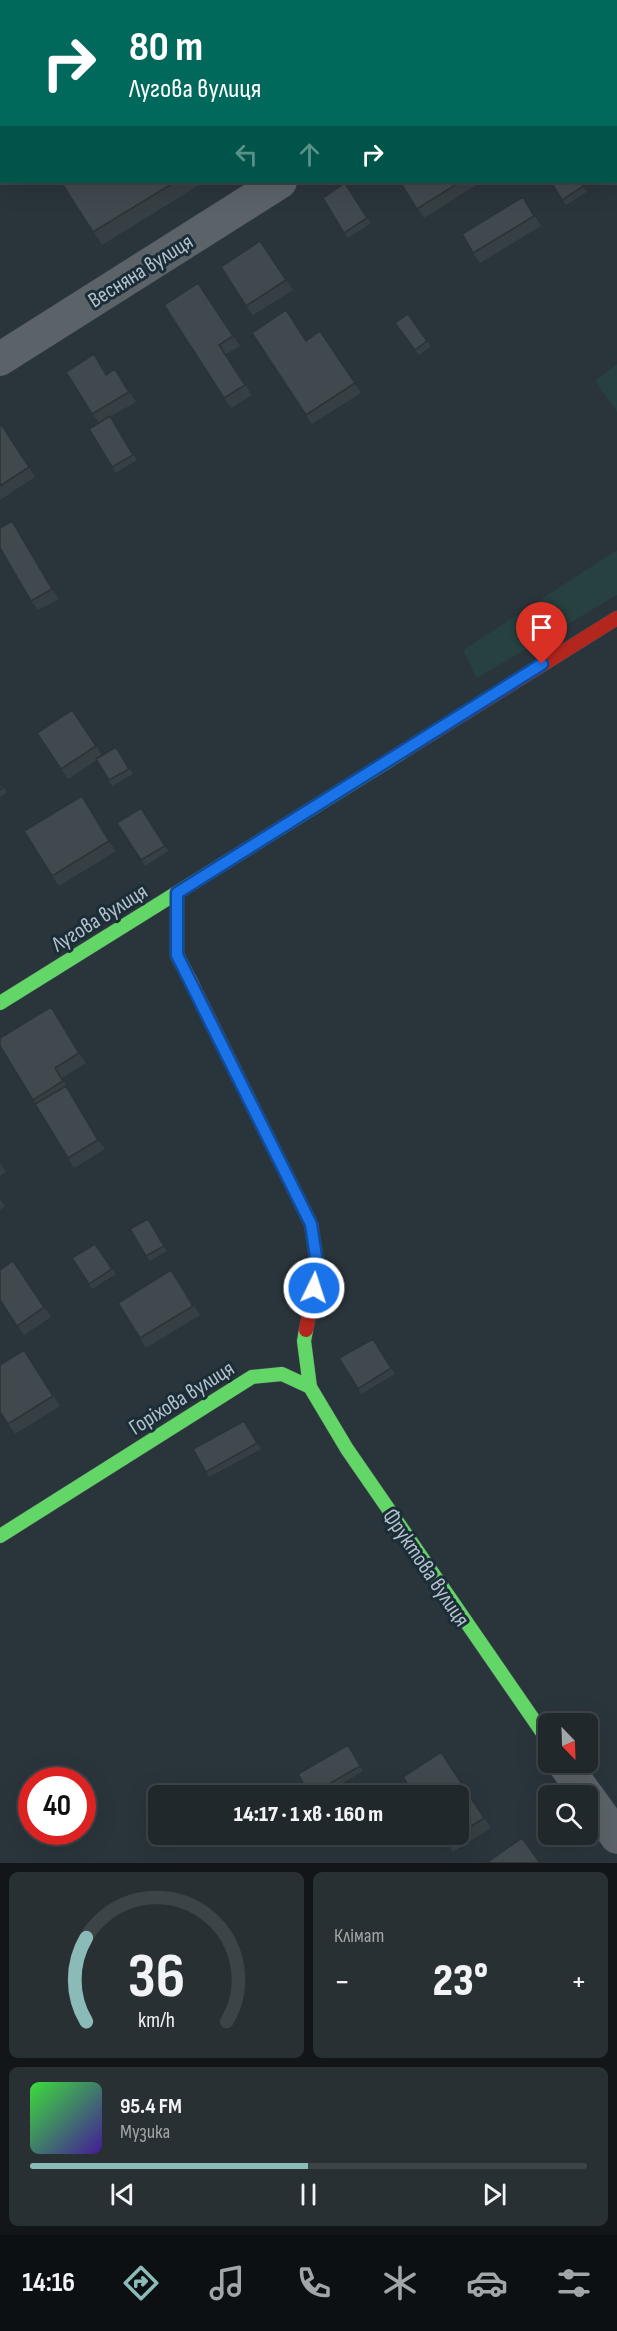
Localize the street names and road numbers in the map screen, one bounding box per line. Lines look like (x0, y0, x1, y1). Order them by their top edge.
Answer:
street label: Весняна вулиця (83, 228, 198, 314)
street label: Лугова вулиця (46, 878, 153, 959)
street label: Горіхова вулиця (124, 1355, 240, 1441)
street label: Фруктова вулиця (376, 1504, 475, 1632)

